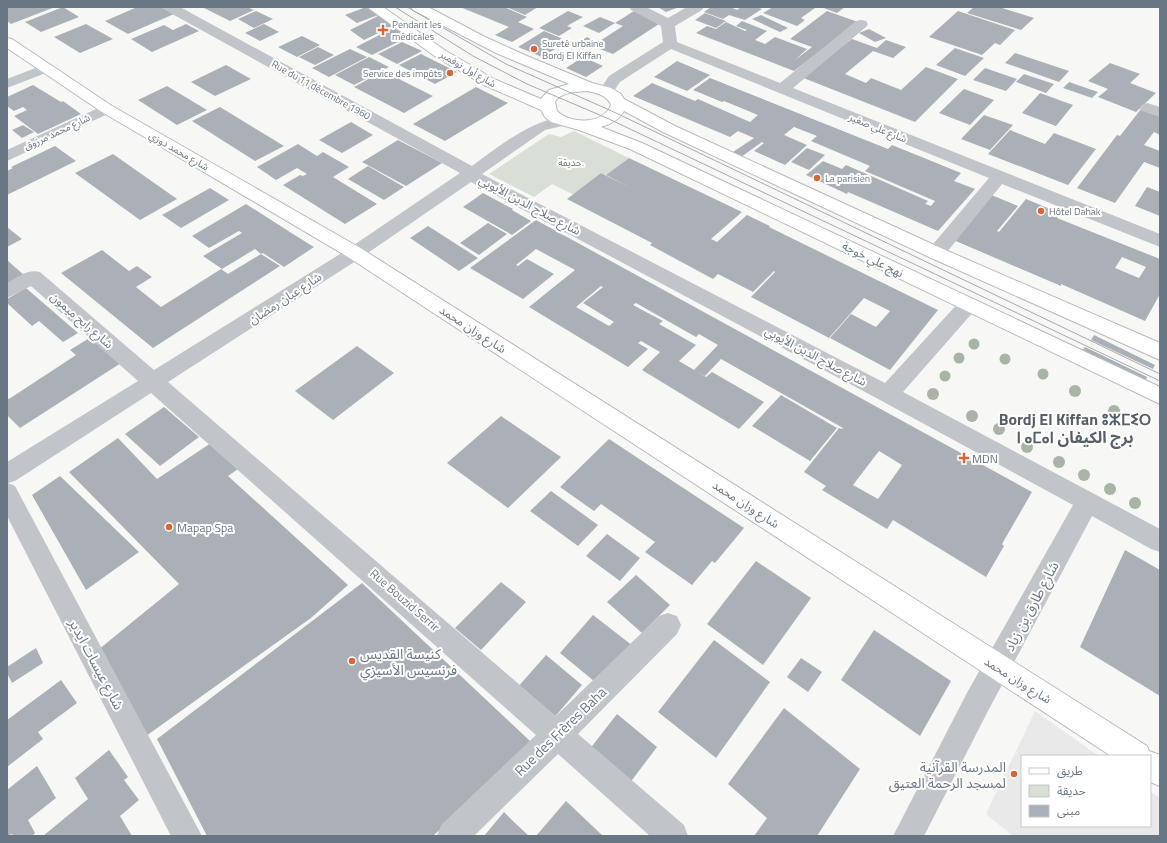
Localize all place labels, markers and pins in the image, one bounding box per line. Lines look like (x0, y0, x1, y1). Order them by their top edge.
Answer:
place label: Pendant les médicales (392, 17, 442, 44)
marker: Pendant les médicales (377, 24, 389, 36)
place label: Sureté urbaine Bordj El Kiffan (542, 36, 604, 63)
marker: Sureté urbaine Bordj El Kiffan (529, 44, 539, 54)
place label: Service des impôts (363, 66, 442, 81)
marker: Service des impôts (445, 68, 455, 78)
place label: La parisien (825, 171, 870, 186)
marker: La parisien (812, 173, 822, 183)
place label: Hôtel Dahak (1049, 204, 1101, 219)
marker: Hôtel Dahak (1036, 206, 1046, 216)
place label: MDN (972, 449, 998, 468)
marker: MDN (959, 453, 969, 463)
place label: Mapap Spa (177, 518, 233, 537)
marker: Mapap Spa (164, 522, 174, 532)
place label: كنيسة القديس فرنسيس الأسيزي (360, 643, 457, 681)
marker: كنيسة القديس فرنسيس الأسيزي (347, 656, 357, 666)
place label: المدرسة القرآنية لمسجد الرحمة العتيق (889, 756, 1006, 793)
marker: المدرسة القرآنية لمسجد الرحمة العتيق (1009, 769, 1019, 779)

